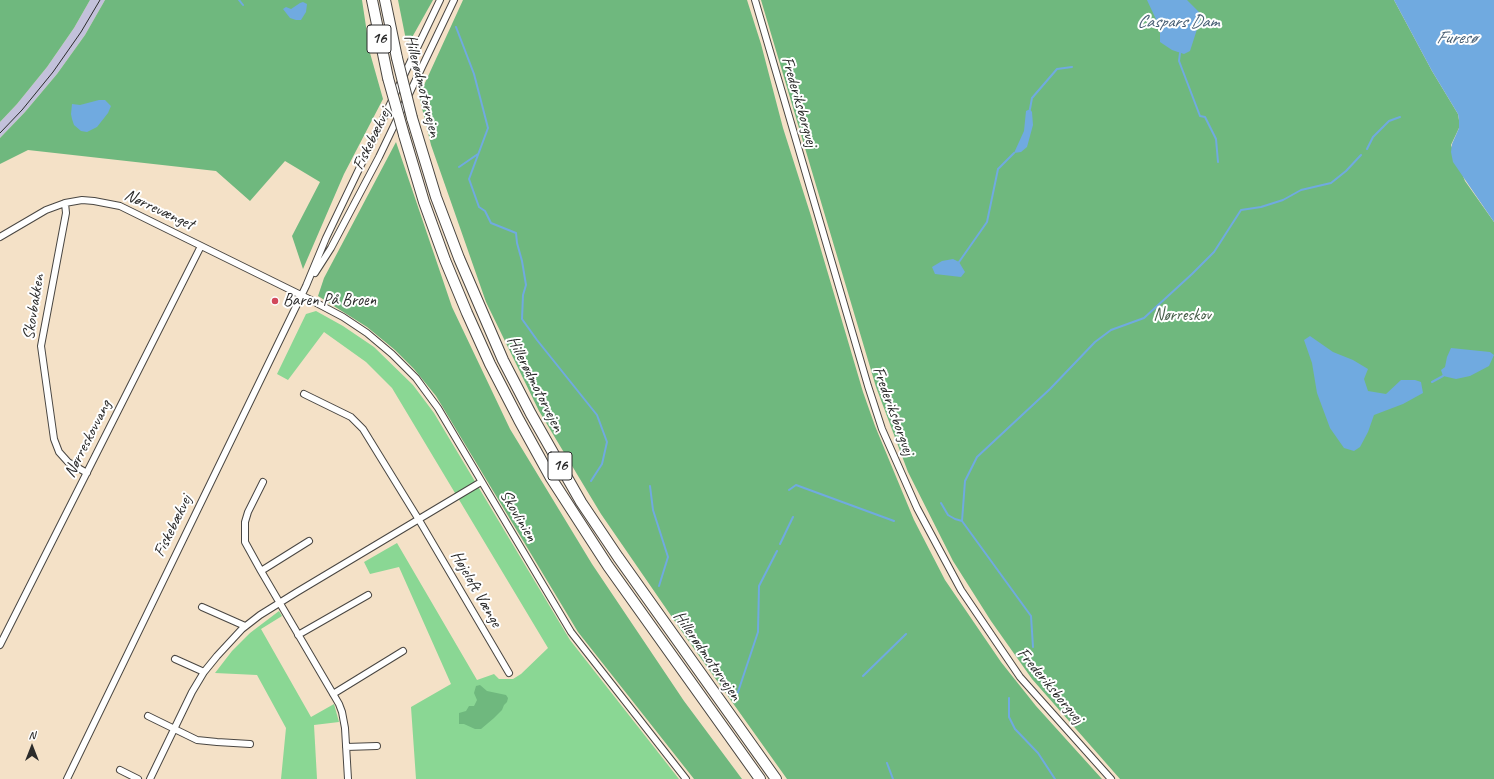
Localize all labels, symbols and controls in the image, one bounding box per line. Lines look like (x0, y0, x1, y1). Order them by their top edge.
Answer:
water label: Caspars Dam (1137, 11, 1219, 33)
road number: 16 (367, 25, 391, 53)
water label: Furesø (1436, 27, 1476, 49)
street label: Hillerødmotorvejen (399, 33, 445, 139)
street label: Frederiksborgvej (776, 55, 822, 149)
street label: Fiskebækvej (348, 105, 396, 173)
street label: Nørrevænget (121, 185, 197, 235)
street label: Skovbakken (19, 273, 49, 341)
place label: Baren På Broen (283, 291, 376, 311)
marker: Baren På Broen (270, 296, 280, 306)
park label: Nørreskov (1153, 306, 1211, 326)
street label: Hillerødmotorvejen (502, 333, 568, 435)
street label: Frederiksborgvej (868, 364, 918, 458)
street label: Nørreskovvang (60, 397, 116, 481)
road number: 16 (548, 452, 572, 480)
street label: Skovlinien (495, 487, 541, 545)
street label: Fiskebækvej (149, 492, 197, 560)
street label: Højeloft Vænge (446, 547, 506, 631)
street label: Hillerødmotorvejen (669, 607, 745, 705)
street label: Frederiksborgvej (1012, 644, 1088, 728)
north arrow (12, 727, 52, 767)
text: N (29, 728, 35, 742)

